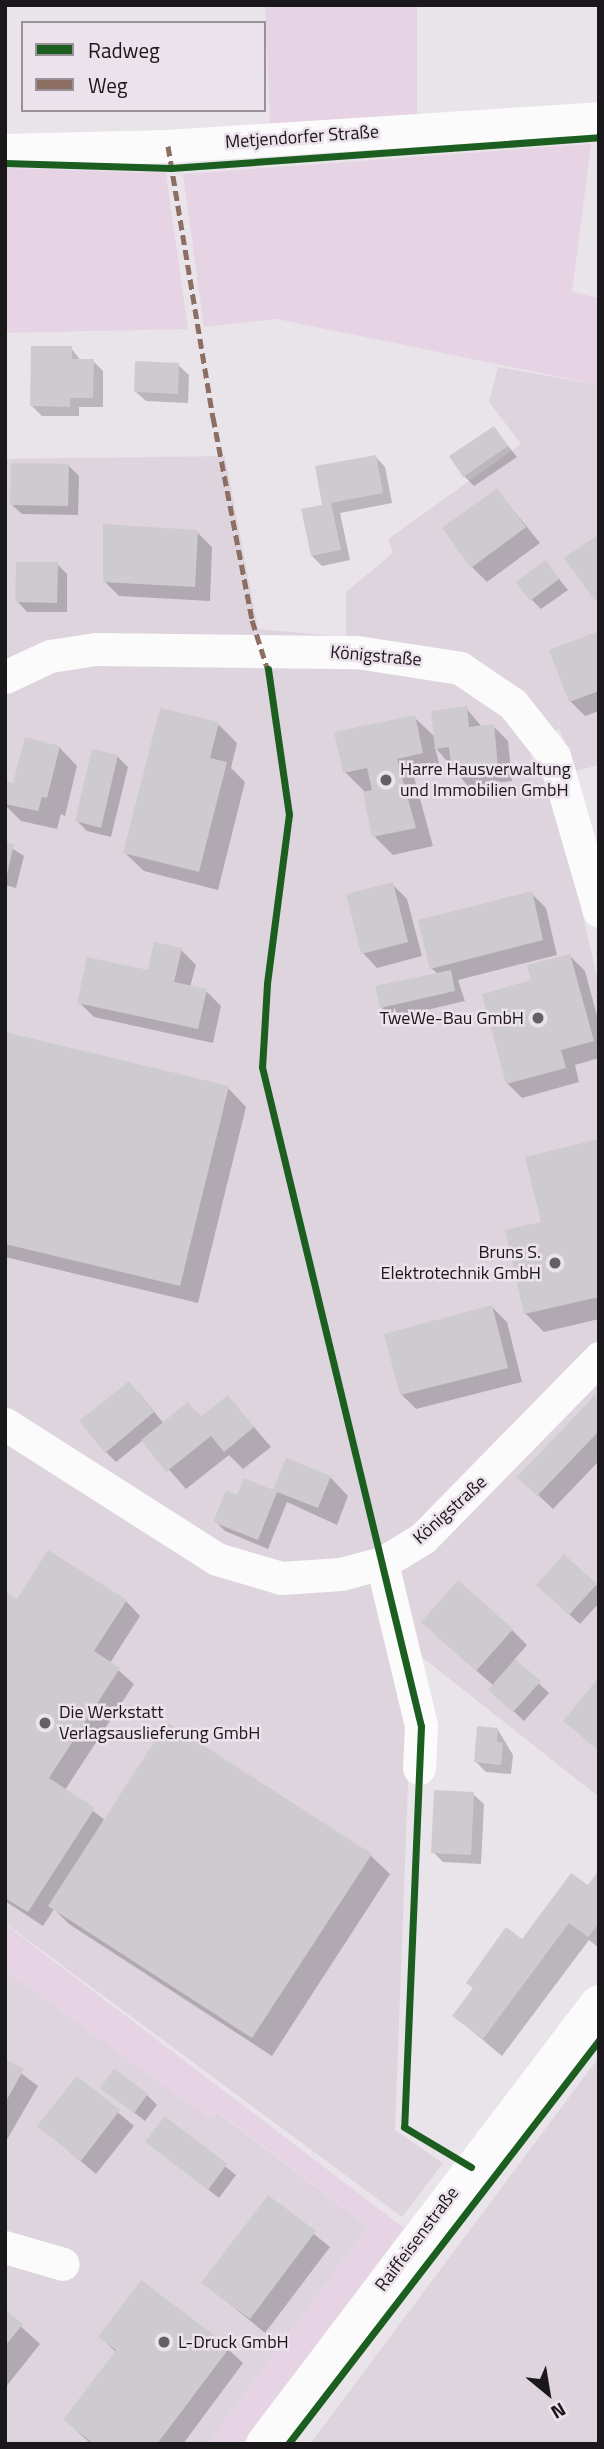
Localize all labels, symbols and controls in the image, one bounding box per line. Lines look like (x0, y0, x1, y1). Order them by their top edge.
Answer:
legend (21, 21, 266, 112)
text: Radweg (88, 34, 160, 66)
text: Weg (88, 69, 128, 101)
street label: Metjendorfer Straße (224, 121, 380, 153)
street label: Königstraße (329, 641, 423, 671)
place label: Harre Hausverwaltung und Immobilien GmbH (400, 759, 571, 802)
marker: Harre Hausverwaltung und Immobilien GmbH (378, 772, 394, 788)
place label: TweWe-Bau GmbH (380, 1007, 524, 1029)
marker: TweWe-Bau GmbH (530, 1010, 546, 1026)
place label: Bruns S. Elektrotechnik GmbH (381, 1242, 541, 1284)
marker: Bruns S. Elektrotechnik GmbH (547, 1255, 563, 1271)
street label: Königstraße (409, 1471, 491, 1549)
place label: Die Werkstatt Verlagsauslieferung GmbH (59, 1702, 260, 1744)
marker: Die Werkstatt Verlagsauslieferung GmbH (37, 1715, 53, 1731)
street label: Raiffeisenstraße (371, 2182, 463, 2296)
place label: L-Druck GmbH (178, 2331, 289, 2353)
marker: L-Druck GmbH (156, 2334, 172, 2350)
north arrow (513, 2358, 583, 2428)
text: N (546, 2396, 572, 2427)

